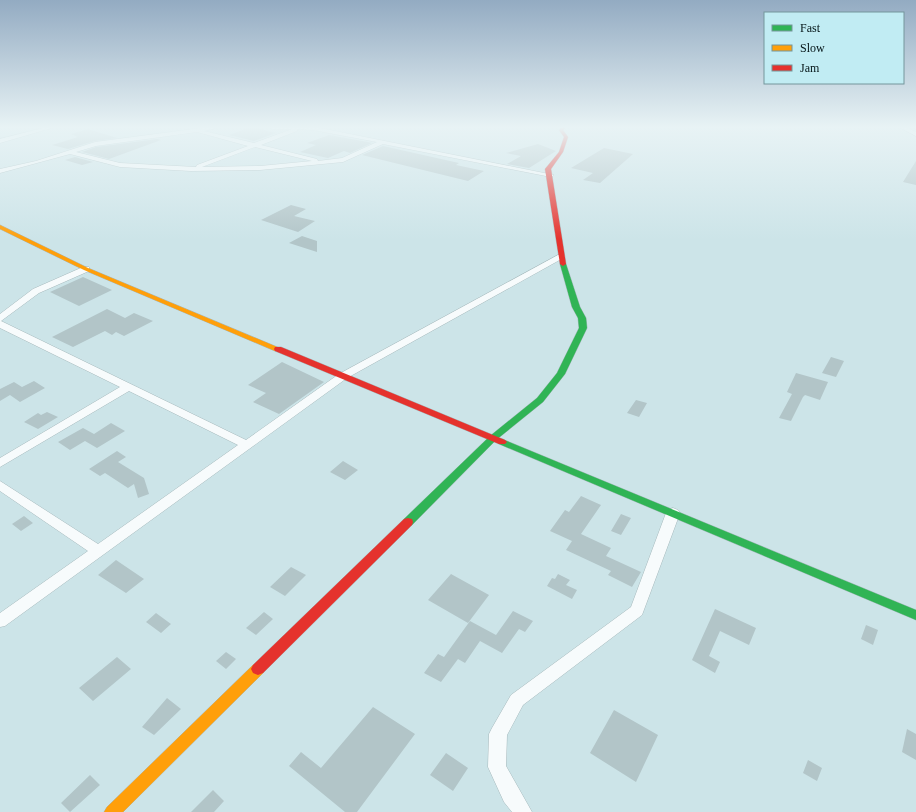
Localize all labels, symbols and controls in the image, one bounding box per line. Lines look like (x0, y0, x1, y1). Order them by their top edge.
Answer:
legend (764, 12, 904, 84)
text: Fast (800, 21, 821, 35)
text: Slow (800, 41, 825, 55)
text: Jam (800, 61, 820, 75)

